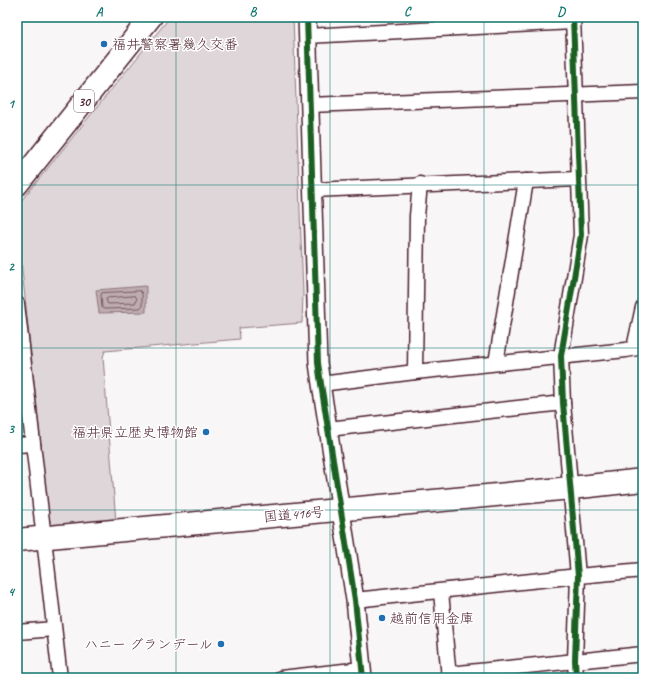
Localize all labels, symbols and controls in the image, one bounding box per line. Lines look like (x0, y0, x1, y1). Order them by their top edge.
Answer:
text: A (96, 4, 104, 20)
text: B (250, 4, 258, 20)
text: C (404, 4, 412, 20)
text: D (557, 4, 566, 20)
place label: 福井警察署幾久交番 (112, 36, 238, 53)
marker: 福井警察署幾久交番 (99, 39, 109, 49)
road number: 30 (74, 90, 94, 112)
text: 1 (8, 96, 16, 112)
text: 2 (8, 259, 15, 275)
text: 3 (8, 421, 15, 437)
place label: 福井県立歴史博物館 (72, 424, 198, 441)
marker: 福井県立歴史博物館 (201, 427, 211, 437)
street label: 国道416号 (263, 503, 325, 526)
text: 4 (8, 584, 16, 600)
place label: 越前信用金庫 (390, 610, 474, 627)
marker: 越前信用金庫 (377, 613, 387, 623)
place label: ハニー グランデール (84, 636, 213, 653)
marker: ハニー グランデール (216, 639, 226, 649)

